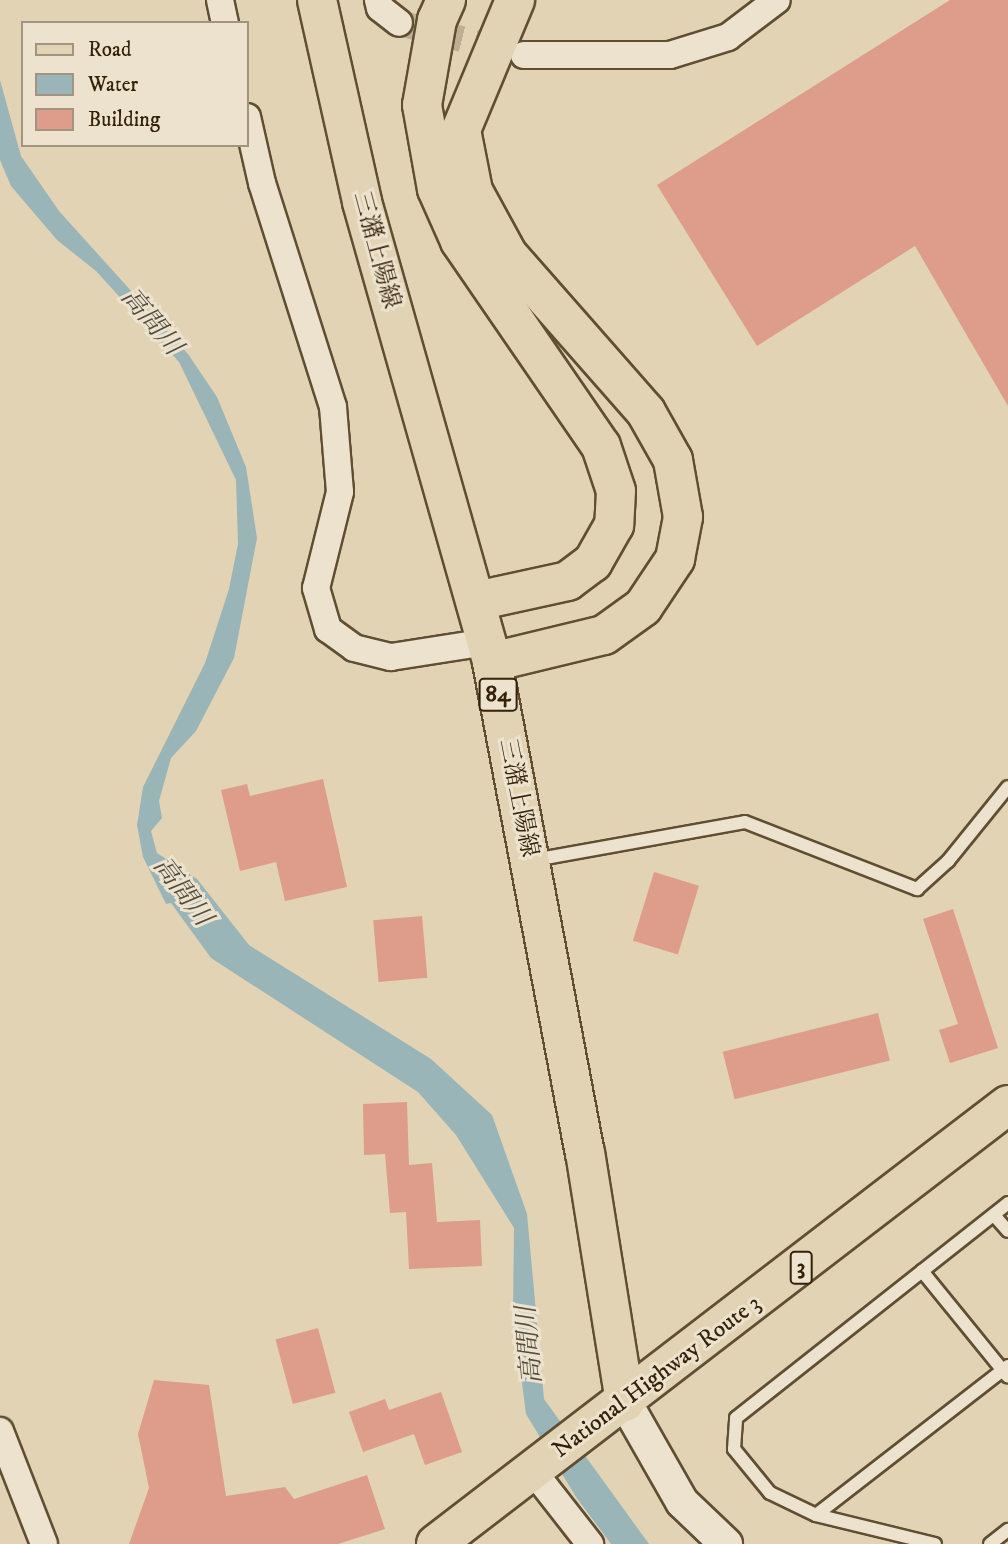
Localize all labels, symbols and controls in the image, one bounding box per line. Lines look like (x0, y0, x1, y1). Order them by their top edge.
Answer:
legend (21, 21, 248, 147)
text: Road (88, 37, 132, 63)
text: Water (88, 72, 138, 98)
text: Building (88, 107, 160, 133)
street label: 三潴上陽線 (347, 188, 405, 312)
water label: 高間川 (114, 282, 188, 362)
road number: 84 (477, 676, 519, 715)
street label: 三潴上陽線 (492, 736, 544, 860)
water label: 高間川 (146, 851, 218, 933)
road number: 3 (789, 1248, 813, 1288)
street label: National Highway Route 3 (547, 1289, 767, 1465)
water label: 高間川 (511, 1305, 549, 1385)

